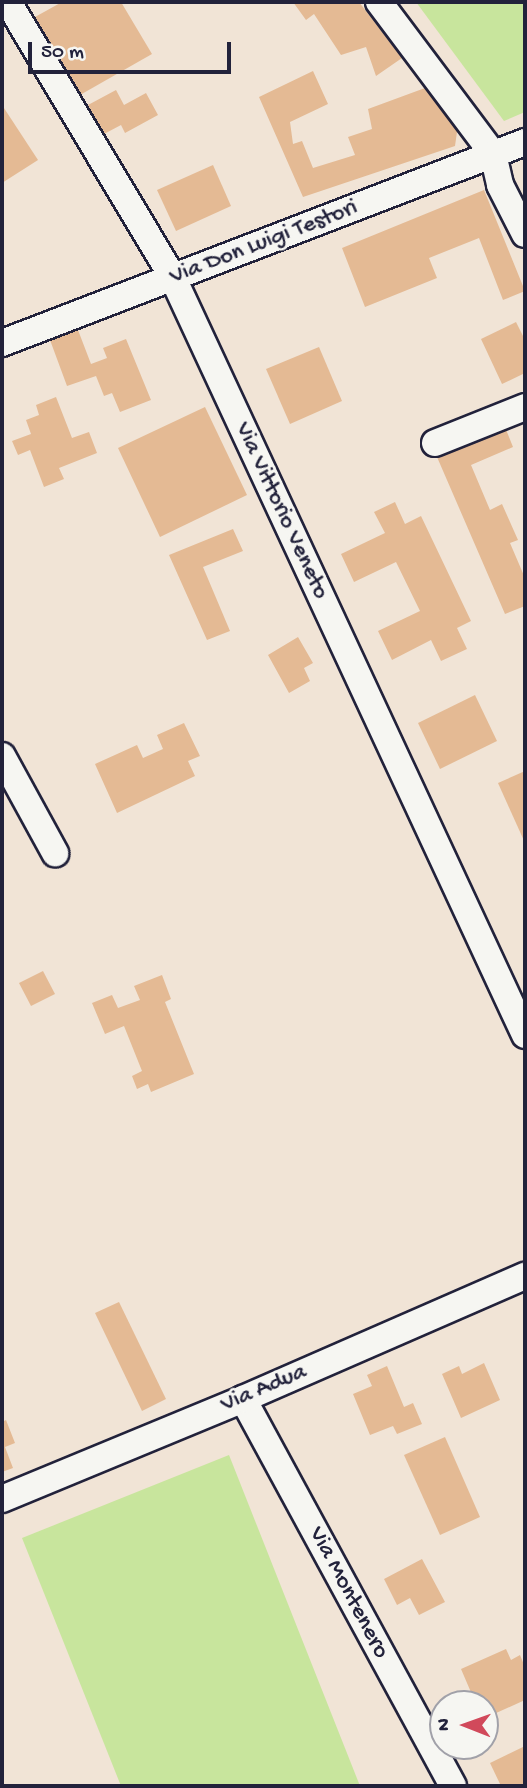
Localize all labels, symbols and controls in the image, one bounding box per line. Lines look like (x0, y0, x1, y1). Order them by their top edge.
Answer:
scale bar (32, 28, 234, 72)
text: 50 m (41, 41, 84, 66)
street label: Via Don Luigi Testori (166, 194, 362, 292)
street label: Via Vittorio Veneto (227, 418, 335, 604)
street label: Via Adua (217, 1358, 311, 1420)
street label: Via Montenero (301, 1522, 395, 1664)
north arrow (429, 1690, 499, 1760)
text: N (433, 1718, 456, 1731)

